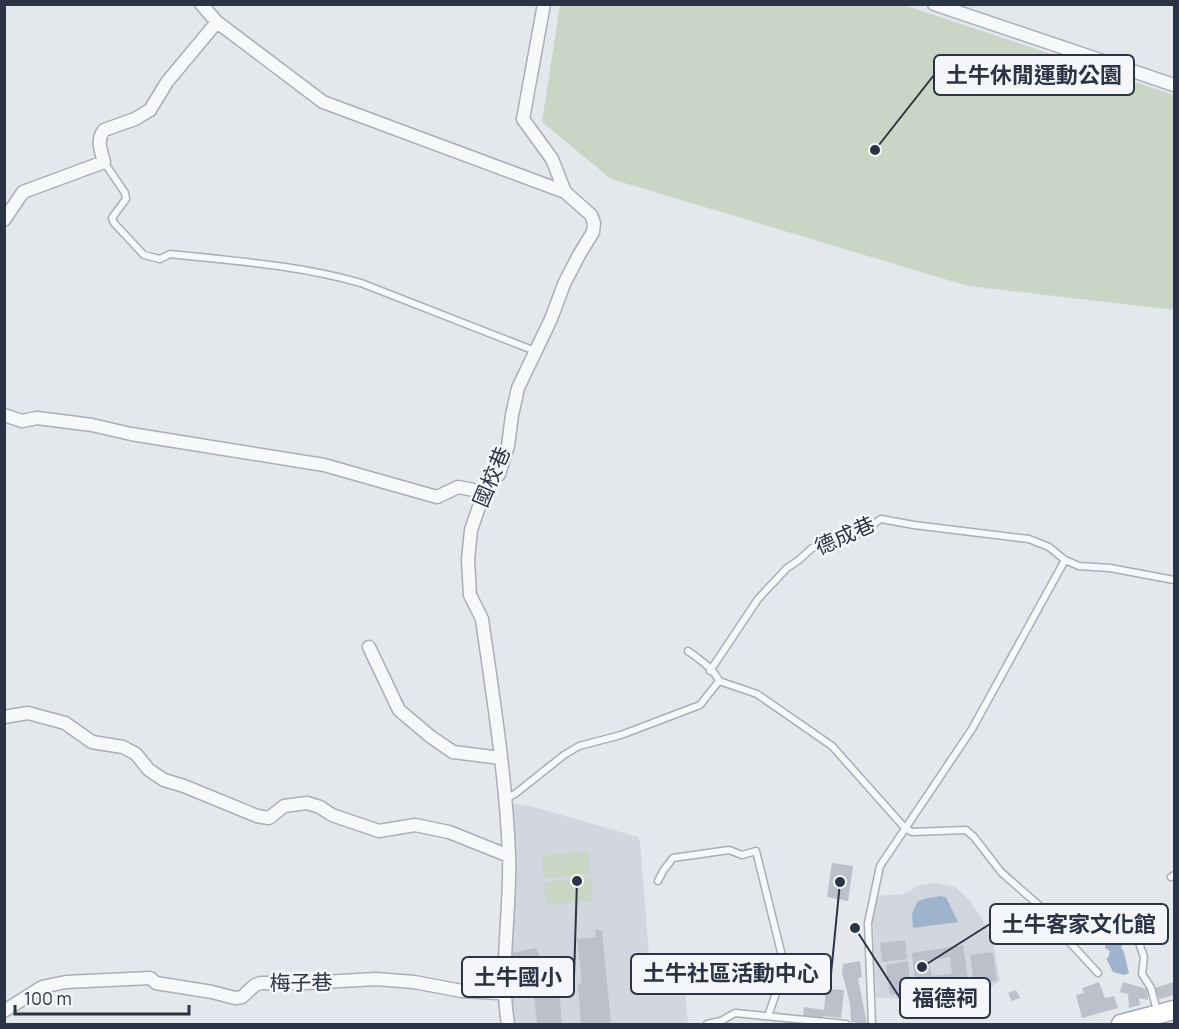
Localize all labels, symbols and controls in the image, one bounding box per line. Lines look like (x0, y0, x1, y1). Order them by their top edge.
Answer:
callout: 土牛休閒運動公園 (934, 55, 1134, 95)
text: 土牛休閒運動公園 (946, 60, 1122, 90)
street label: 國校巷 (466, 442, 516, 511)
street label: 德成巷 (810, 509, 879, 561)
callout: 土牛客家文化館 (990, 904, 1168, 944)
text: 土牛客家文化館 (1002, 909, 1156, 939)
callout: 土牛社區活動中心 (631, 954, 831, 994)
callout: 土牛國小 (462, 957, 574, 997)
text: 土牛社區活動中心 (643, 958, 819, 988)
text: 土牛國小 (474, 962, 562, 992)
street label: 梅子巷 (269, 967, 333, 997)
scale bar (15, 978, 189, 1016)
callout: 福德祠 (900, 978, 990, 1018)
text: 福德祠 (912, 983, 978, 1013)
text: 100 m (24, 986, 72, 1010)

